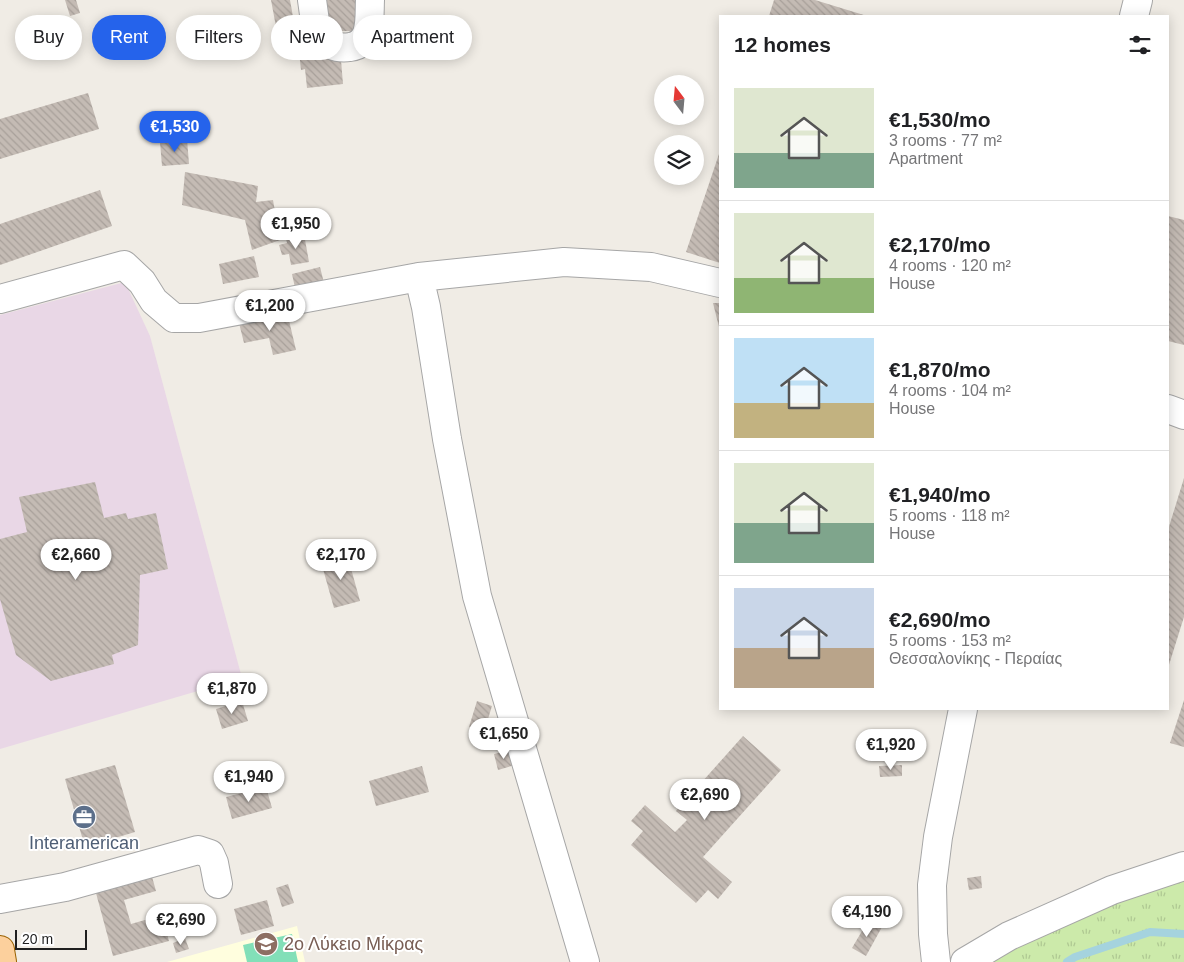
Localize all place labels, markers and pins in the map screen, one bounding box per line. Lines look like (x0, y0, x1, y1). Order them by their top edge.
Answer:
pin: €1,530 (134, 110, 216, 153)
pin: €1,950 (255, 208, 337, 250)
pin: €1,200 (229, 290, 311, 332)
pin: €2,660 (35, 538, 117, 581)
pin: €2,170 (300, 538, 382, 581)
pin: €1,870 (191, 672, 273, 715)
pin: €1,650 (463, 718, 545, 760)
pin: €1,920 (850, 728, 932, 771)
pin: €1,940 (208, 760, 290, 803)
pin: €2,690 (664, 778, 746, 821)
office icon: Interamerican (71, 804, 97, 830)
place label: Interamerican (29, 833, 139, 853)
pin: €4,190 (826, 896, 908, 938)
pin: €2,690 (140, 904, 222, 946)
school or university icon: 2ο Λύκειο Μίκρας (253, 931, 279, 957)
place label: 2ο Λύκειο Μίκρας (284, 934, 424, 954)

